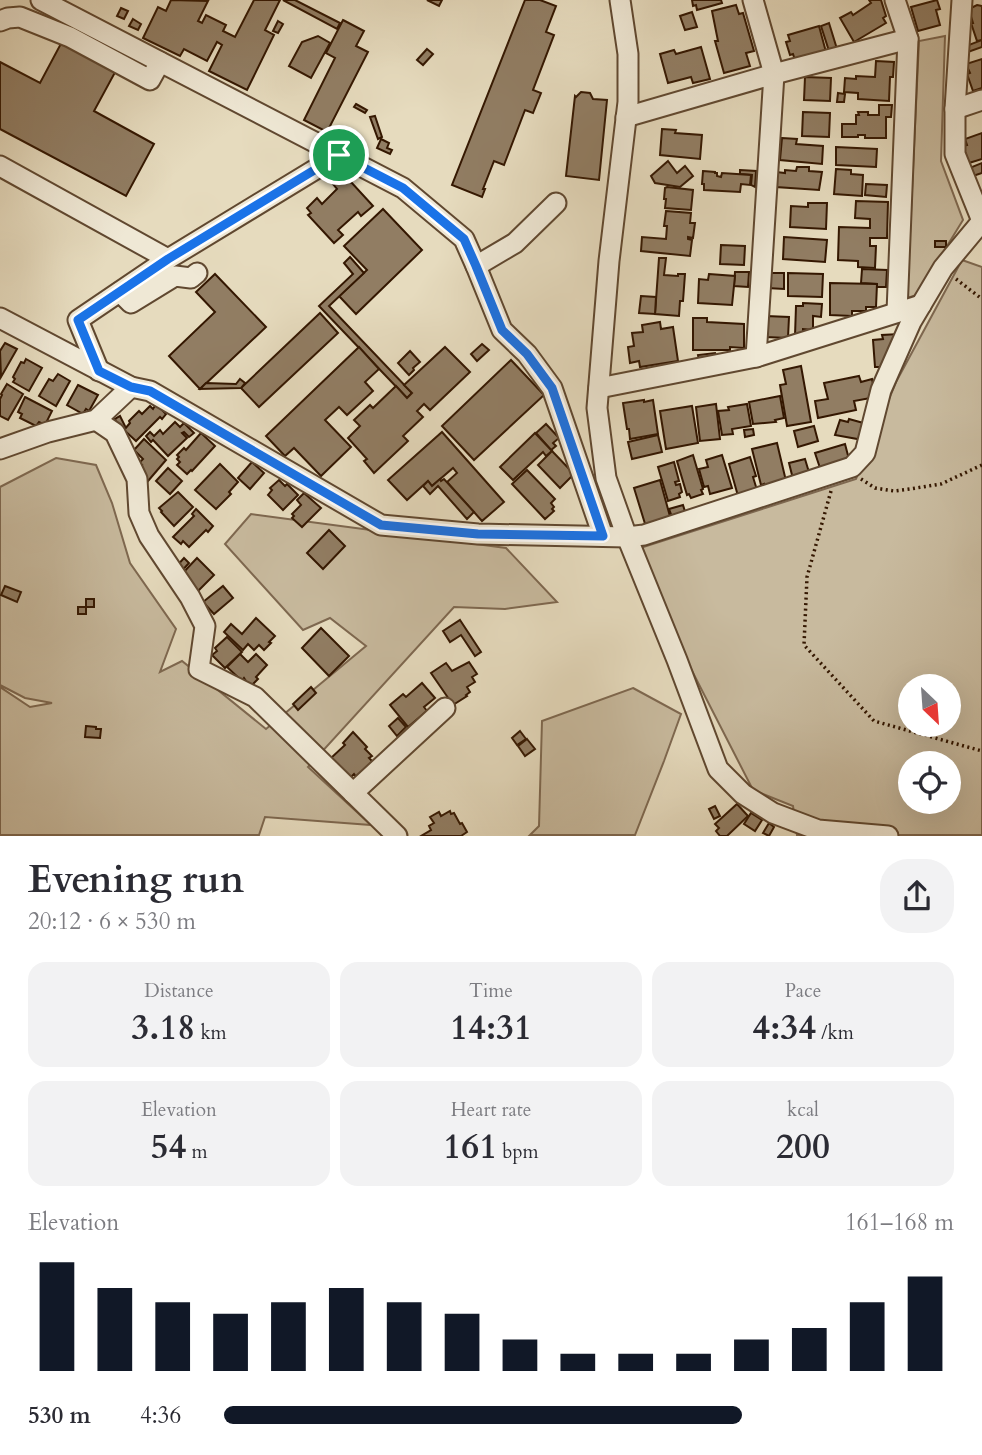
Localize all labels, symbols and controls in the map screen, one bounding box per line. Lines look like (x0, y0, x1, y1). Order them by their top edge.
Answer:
pin (309, 125, 369, 185)
icon: arrive (320, 136, 358, 174)
north arrow (898, 674, 961, 737)
map controls (898, 674, 961, 814)
button: locate (898, 751, 961, 814)
text: Evening run (28, 854, 244, 906)
button: share (880, 859, 954, 933)
text: 20:12 · 6 × 530 m (28, 906, 196, 937)
text: Distance (144, 978, 214, 1004)
text: Time (469, 978, 513, 1004)
text: Pace (785, 978, 821, 1004)
text: 3.18 (131, 1004, 195, 1052)
text: 14:31 (450, 1004, 532, 1052)
text: 4:34 (752, 1004, 816, 1052)
text: km (195, 1020, 227, 1046)
text: /km (816, 1020, 854, 1046)
text: Elevation (141, 1097, 217, 1123)
text: Heart rate (451, 1097, 531, 1123)
text: kcal (787, 1097, 819, 1123)
text: 54 (150, 1123, 186, 1171)
text: 161 (443, 1123, 497, 1171)
text: 200 (776, 1123, 830, 1171)
text: m (186, 1139, 208, 1165)
text: bpm (497, 1139, 539, 1165)
text: Elevation (28, 1207, 119, 1238)
text: 161–168 m (845, 1207, 954, 1238)
text: 530 m (28, 1400, 91, 1431)
text: 4:36 (140, 1400, 181, 1431)

